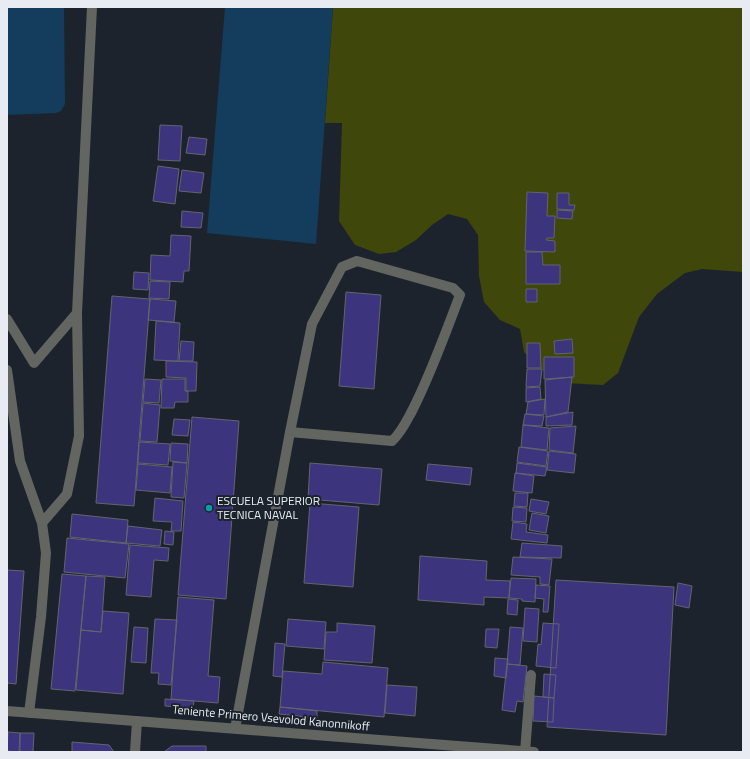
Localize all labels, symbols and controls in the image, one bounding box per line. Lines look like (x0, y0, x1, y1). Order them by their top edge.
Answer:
place label: ESCUELA SUPERIOR TECNICA NAVAL (217, 491, 320, 524)
marker: ESCUELA SUPERIOR TECNICA NAVAL (204, 503, 214, 513)
street label: Teniente Primero Vsevolod Kanonnikoff (172, 699, 371, 736)

